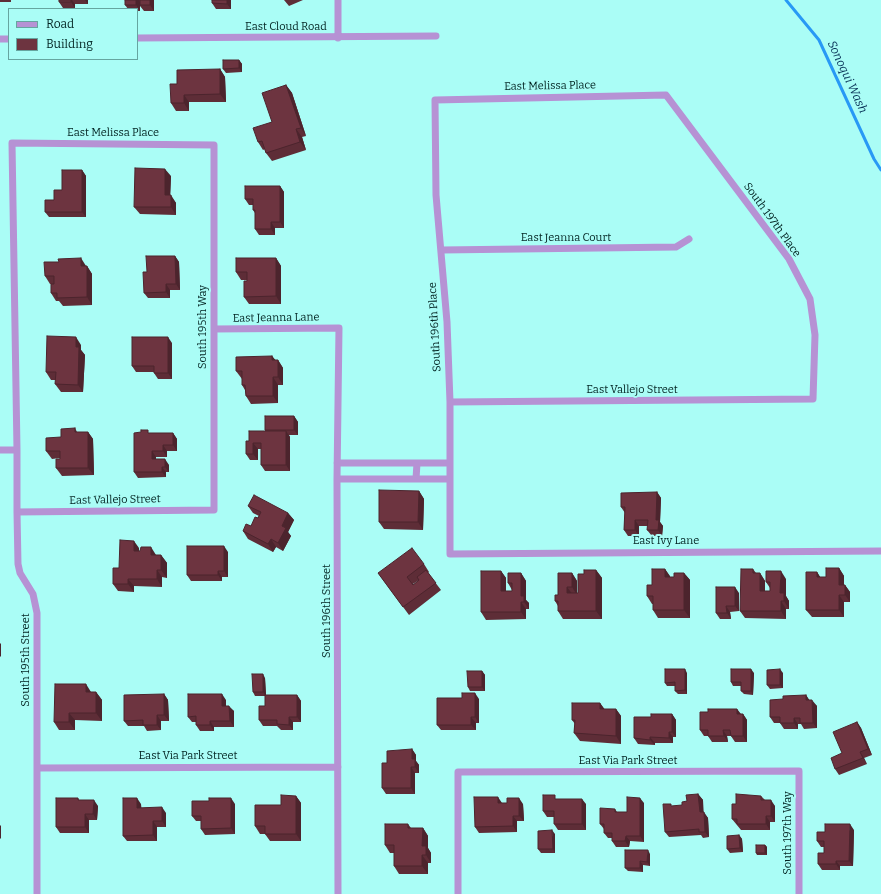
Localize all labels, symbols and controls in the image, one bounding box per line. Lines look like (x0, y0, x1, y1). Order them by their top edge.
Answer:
legend (8, 8, 138, 60)
text: Road (46, 17, 74, 31)
street label: East Cloud Road (245, 20, 327, 34)
text: Building (46, 37, 93, 51)
water label: Sonoqui Wash (824, 38, 870, 116)
street label: East Melissa Place (504, 79, 596, 93)
street label: East Melissa Place (67, 126, 159, 140)
street label: South 197th Place (741, 180, 803, 260)
street label: East Jeanna Court (521, 231, 611, 245)
street label: South 196th Place (426, 282, 444, 372)
street label: South 195th Way (196, 285, 210, 369)
street label: East Jeanna Lane (233, 311, 319, 325)
street label: East Vallejo Street (586, 383, 678, 397)
street label: East Vallejo Street (69, 493, 161, 507)
street label: East Ivy Lane (633, 534, 699, 548)
street label: South 196th Street (320, 564, 334, 658)
street label: South 195th Street (19, 613, 33, 707)
street label: East Via Park Street (138, 749, 238, 763)
street label: East Via Park Street (578, 754, 678, 768)
street label: South 197th Way (781, 791, 795, 875)

